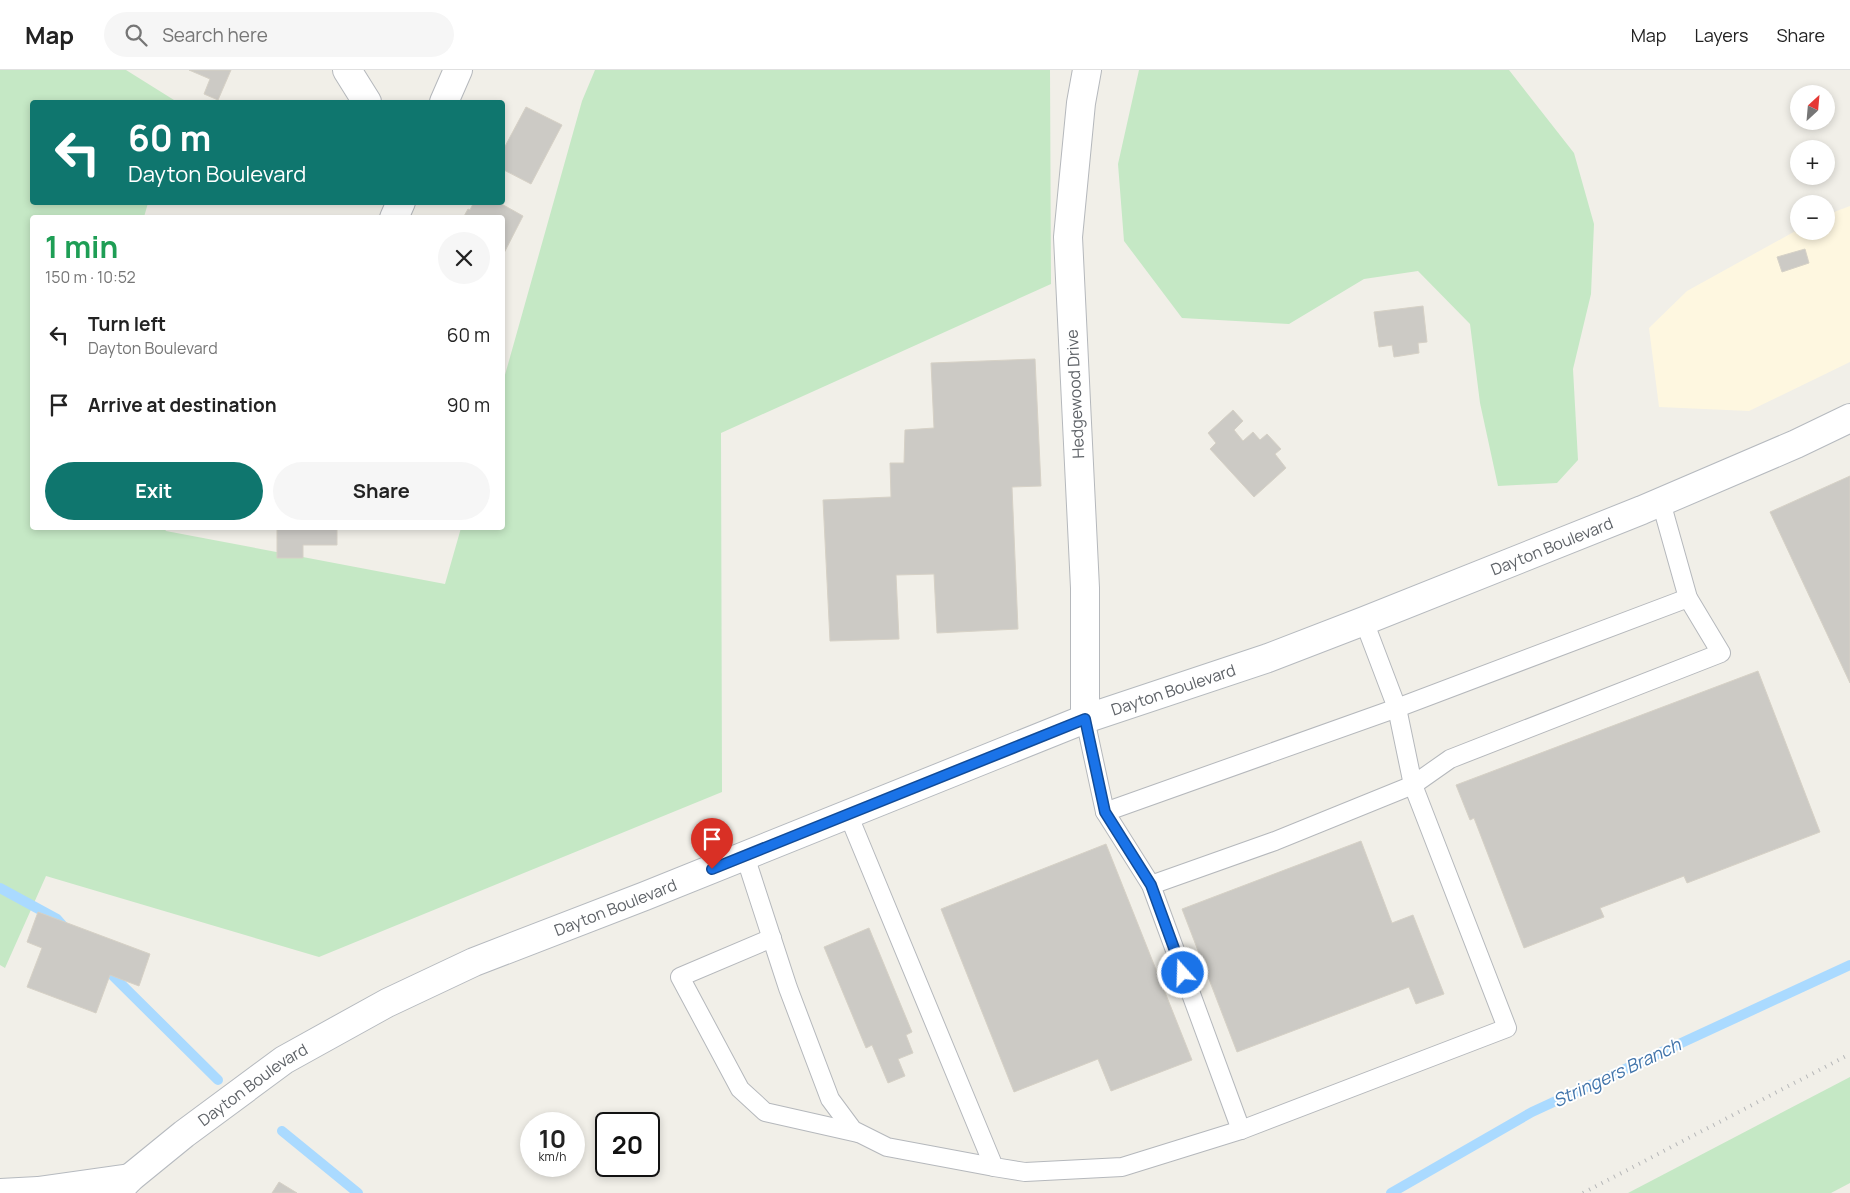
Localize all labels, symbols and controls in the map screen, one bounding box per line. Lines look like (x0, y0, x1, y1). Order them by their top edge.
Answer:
search box (104, 12, 454, 57)
text: Map (25, 18, 74, 51)
icon: search (122, 21, 150, 49)
text: Search here (162, 22, 268, 48)
text: Map (1631, 23, 1666, 47)
text: Layers (1694, 23, 1748, 47)
text: Share (1776, 23, 1825, 47)
north arrow (1790, 85, 1835, 130)
map controls (1790, 85, 1835, 240)
text: 60 m (128, 114, 211, 162)
icon: left (45, 120, 110, 185)
button: + (1790, 140, 1835, 185)
text: Dayton Boulevard (128, 159, 306, 189)
button: − (1790, 195, 1835, 240)
text: 1 min (45, 226, 118, 267)
button: close (438, 232, 490, 284)
text: 150 m · 10:52 (45, 266, 136, 288)
text: Turn left (88, 311, 166, 337)
icon: left (45, 321, 73, 349)
text: 60 m (447, 322, 490, 348)
street label: Hedgewood Drive (1061, 329, 1089, 459)
text: Dayton Boulevard (88, 337, 218, 359)
icon: arrive (45, 391, 73, 419)
text: Arrive at destination (88, 392, 277, 418)
text: 90 m (447, 392, 490, 418)
button: Exit (45, 462, 263, 520)
button: Share (273, 462, 490, 520)
street label: Dayton Boulevard (1487, 512, 1616, 580)
street label: Dayton Boulevard (1108, 659, 1238, 721)
pin (691, 818, 733, 869)
icon: arrive (698, 825, 726, 853)
street label: Dayton Boulevard (551, 873, 680, 941)
position arrow (1156, 946, 1208, 998)
water label: Stringers Branch (1549, 1031, 1686, 1112)
street label: Dayton Boulevard (193, 1038, 311, 1131)
speed limit sign: 20 (595, 1112, 660, 1177)
text: 10 (539, 1121, 566, 1156)
text: km/h (539, 1148, 566, 1165)

